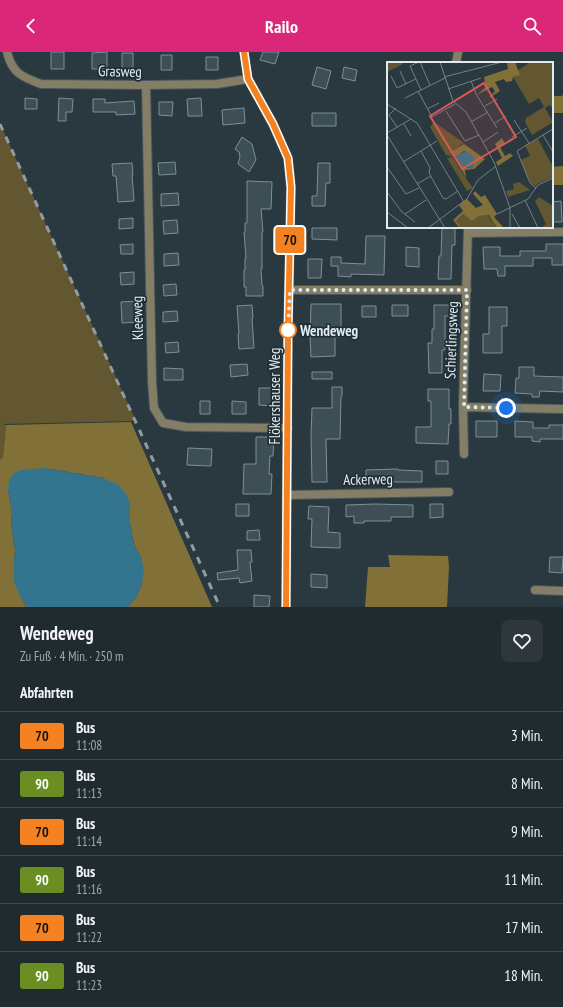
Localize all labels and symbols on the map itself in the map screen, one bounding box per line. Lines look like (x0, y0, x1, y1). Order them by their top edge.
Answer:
street label: Grasweg (98, 61, 142, 81)
inset map (387, 62, 553, 228)
line badge: 70 (272, 227, 308, 253)
street label: Kleeweg (127, 296, 147, 340)
street label: Schierlingsweg (440, 301, 462, 379)
marker: Wendeweg (279, 321, 297, 339)
place label: Wendeweg (299, 321, 359, 340)
street label: Flökershauser Weg (265, 348, 284, 444)
your location (496, 398, 516, 418)
street label: Ackerweg (343, 469, 393, 489)

